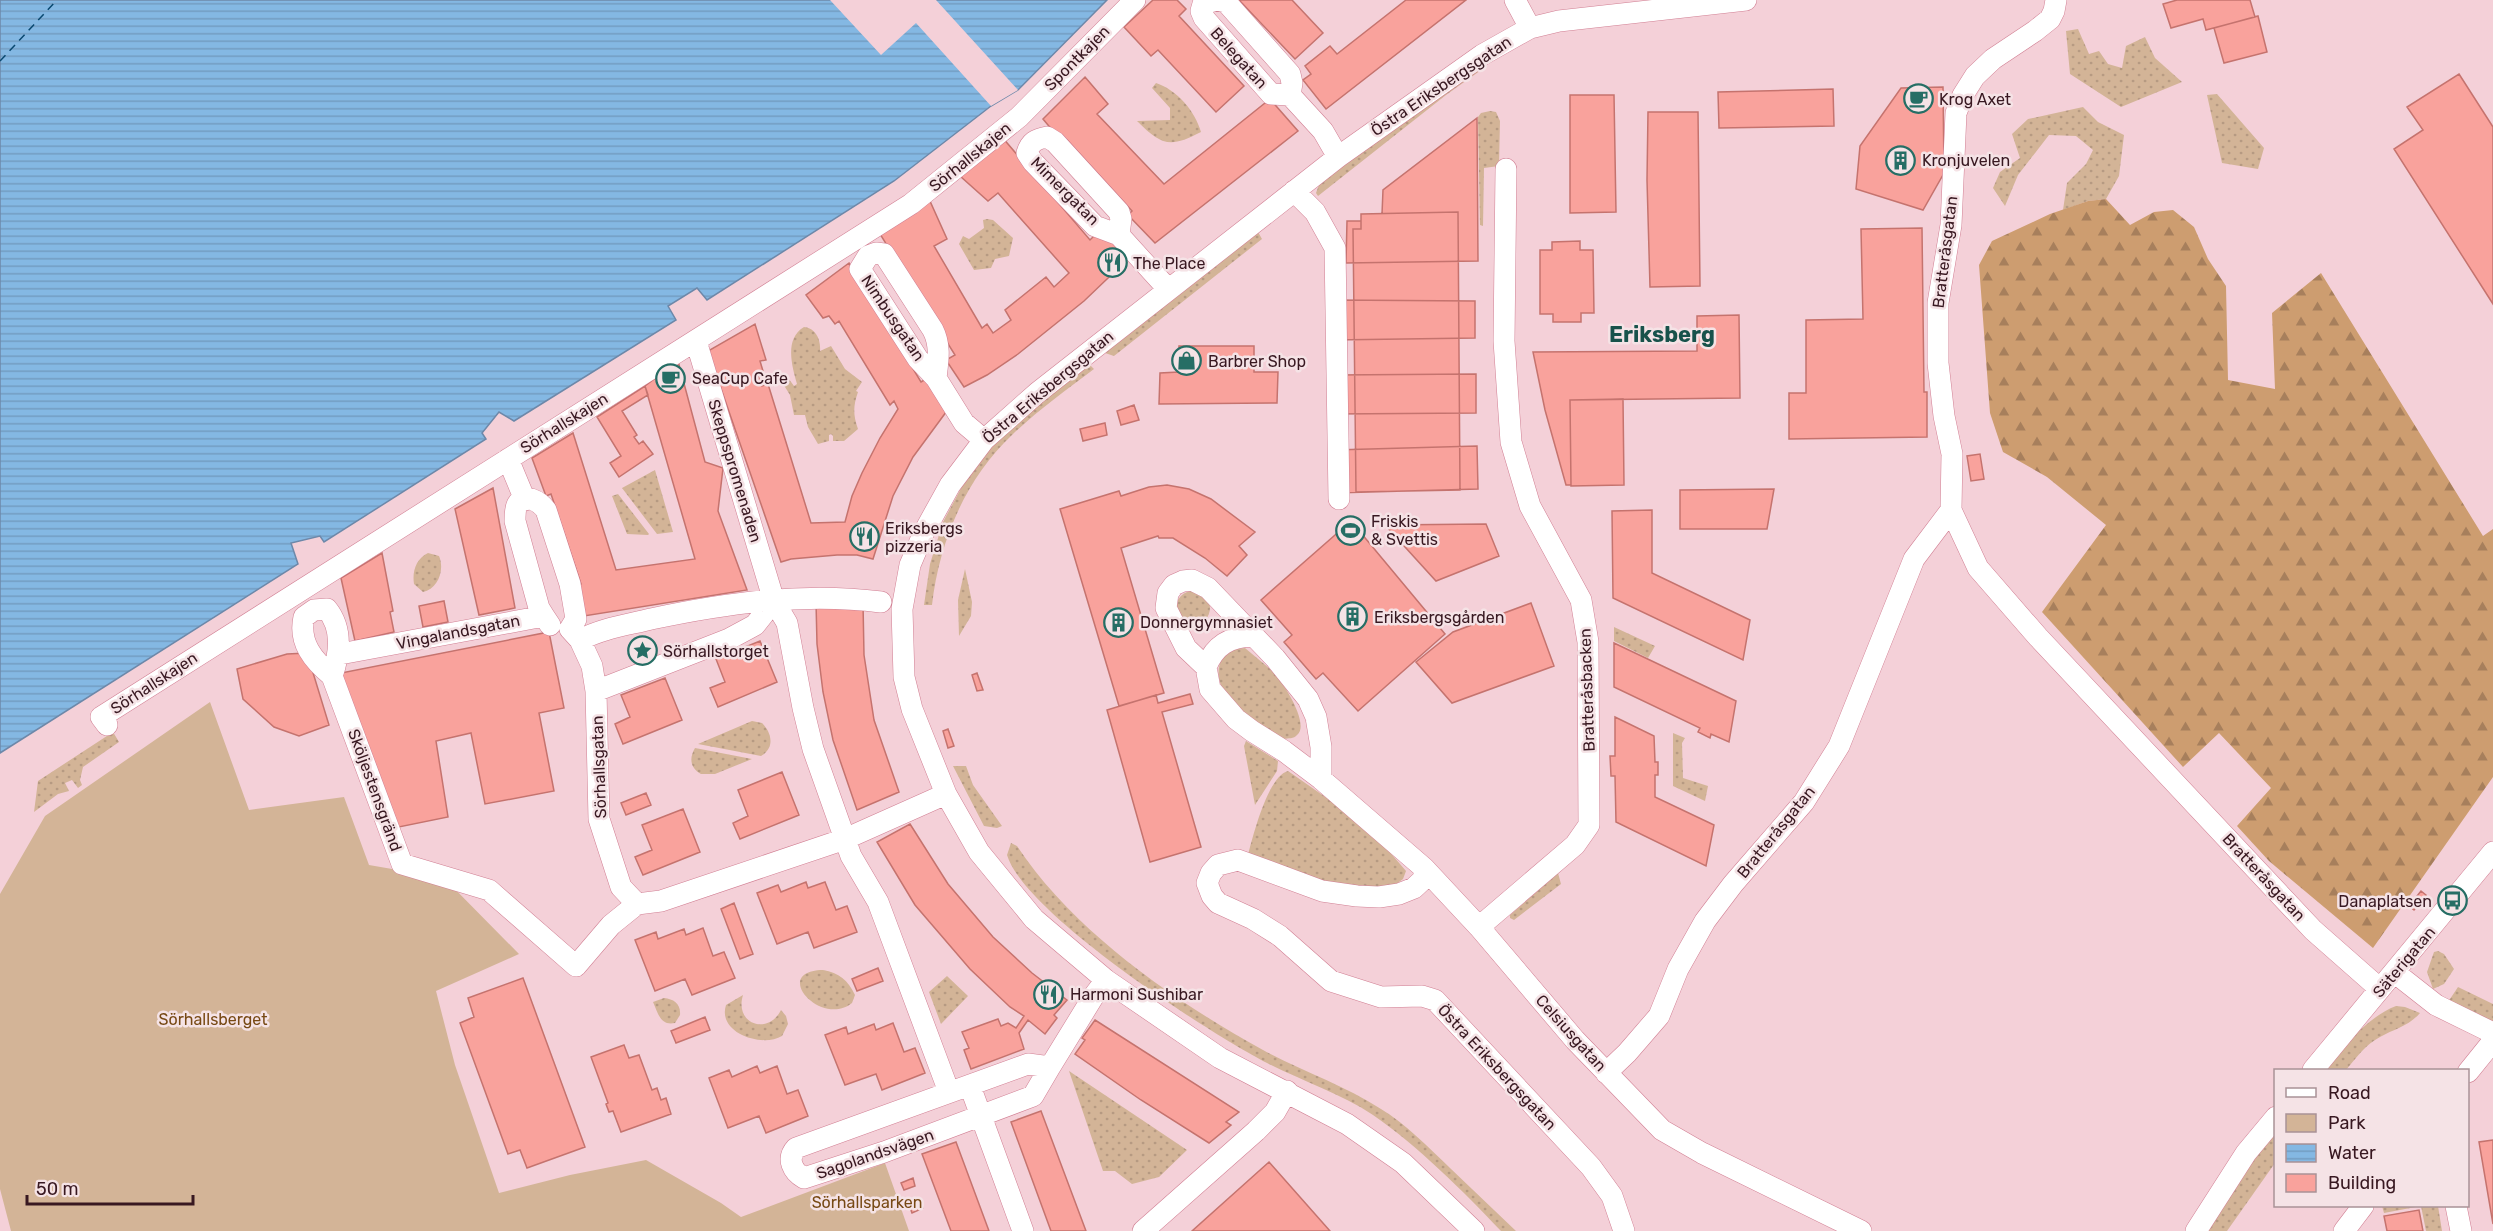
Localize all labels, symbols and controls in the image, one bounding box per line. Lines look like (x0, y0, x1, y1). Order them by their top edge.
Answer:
street label: Spontkajen (1040, 21, 1114, 95)
street label: Belegatan (1207, 24, 1271, 92)
street label: Östra Eriksbergsgatan (1367, 32, 1515, 140)
cafe icon: Krog Axet (1902, 83, 1934, 115)
place label: Krog Axet (1939, 90, 2011, 109)
street label: Sörhallskajen (925, 118, 1015, 196)
building icon: Kronjuvelen (1885, 144, 1917, 176)
place label: Kronjuvelen (1922, 151, 2010, 170)
street label: Mimergatan (1027, 153, 1103, 229)
street label: Bratteråsgatan (1929, 195, 1961, 309)
restaurant icon: The Place (1096, 247, 1128, 279)
place label: The Place (1133, 254, 1205, 273)
street label: Nimbusgatan (857, 271, 929, 365)
district label: Eriksberg (1609, 321, 1715, 348)
street label: Östra Eriksbergsgatan (979, 327, 1117, 447)
shop icon: Barbrer Shop (1171, 345, 1203, 377)
place label: Barbrer Shop (1208, 352, 1306, 371)
cafe icon: SeaCup Cafe (655, 362, 687, 394)
place label: SeaCup Cafe (692, 369, 788, 388)
street label: Sörhallskajen (517, 389, 611, 457)
street label: Skeppspromenaden (704, 397, 766, 545)
place label: Friskis & Svettis (1371, 512, 1438, 549)
sports icon: Friskis & Svettis (1334, 514, 1366, 546)
place label: Eriksbergs pizzeria (885, 519, 963, 556)
restaurant icon: Eriksbergs pizzeria (848, 521, 880, 553)
building icon: Eriksbergsgården (1337, 601, 1369, 633)
building icon: Donnergymnasiet (1103, 606, 1135, 638)
place label: Eriksbergsgården (1374, 608, 1505, 627)
street label: Vingalandsgatan (395, 611, 521, 653)
place label: Donnergymnasiet (1140, 613, 1273, 632)
street label: Bratteråsbacken (1575, 628, 1599, 752)
place icon: Sörhallstorget (626, 635, 658, 667)
place label: Sörhallstorget (663, 642, 769, 661)
street label: Sörhallskajen (107, 648, 201, 718)
street label: Sörhallsgatan (588, 715, 610, 819)
street label: Sköljestensgränd (344, 726, 406, 854)
street label: Bratteråsgatan (1733, 782, 1819, 882)
street label: Bratteråsgatan (2219, 829, 2309, 925)
bus stop icon: Danaplatsen (2437, 885, 2469, 917)
place label: Danaplatsen (2338, 892, 2432, 911)
street label: Säterigatan (2369, 923, 2439, 1001)
restaurant icon: Harmoni Sushibar (1033, 978, 1065, 1010)
place label: Harmoni Sushibar (1070, 985, 1203, 1004)
street label: Celsiusgatan (1532, 991, 1610, 1075)
street label: Östra Eriksbergsgatan (1434, 1000, 1560, 1134)
park label: Sörhallsberget (159, 1010, 267, 1029)
legend (2274, 1069, 2469, 1207)
text: Road (2328, 1082, 2371, 1104)
text: Park (2328, 1112, 2366, 1134)
street label: Sagolandsvägen (814, 1125, 936, 1183)
text: Water (2328, 1142, 2376, 1164)
scale bar (27, 1168, 194, 1206)
text: Building (2328, 1172, 2396, 1194)
text: 50 m (36, 1178, 79, 1200)
park label: Sörhallsparken (812, 1193, 922, 1212)

